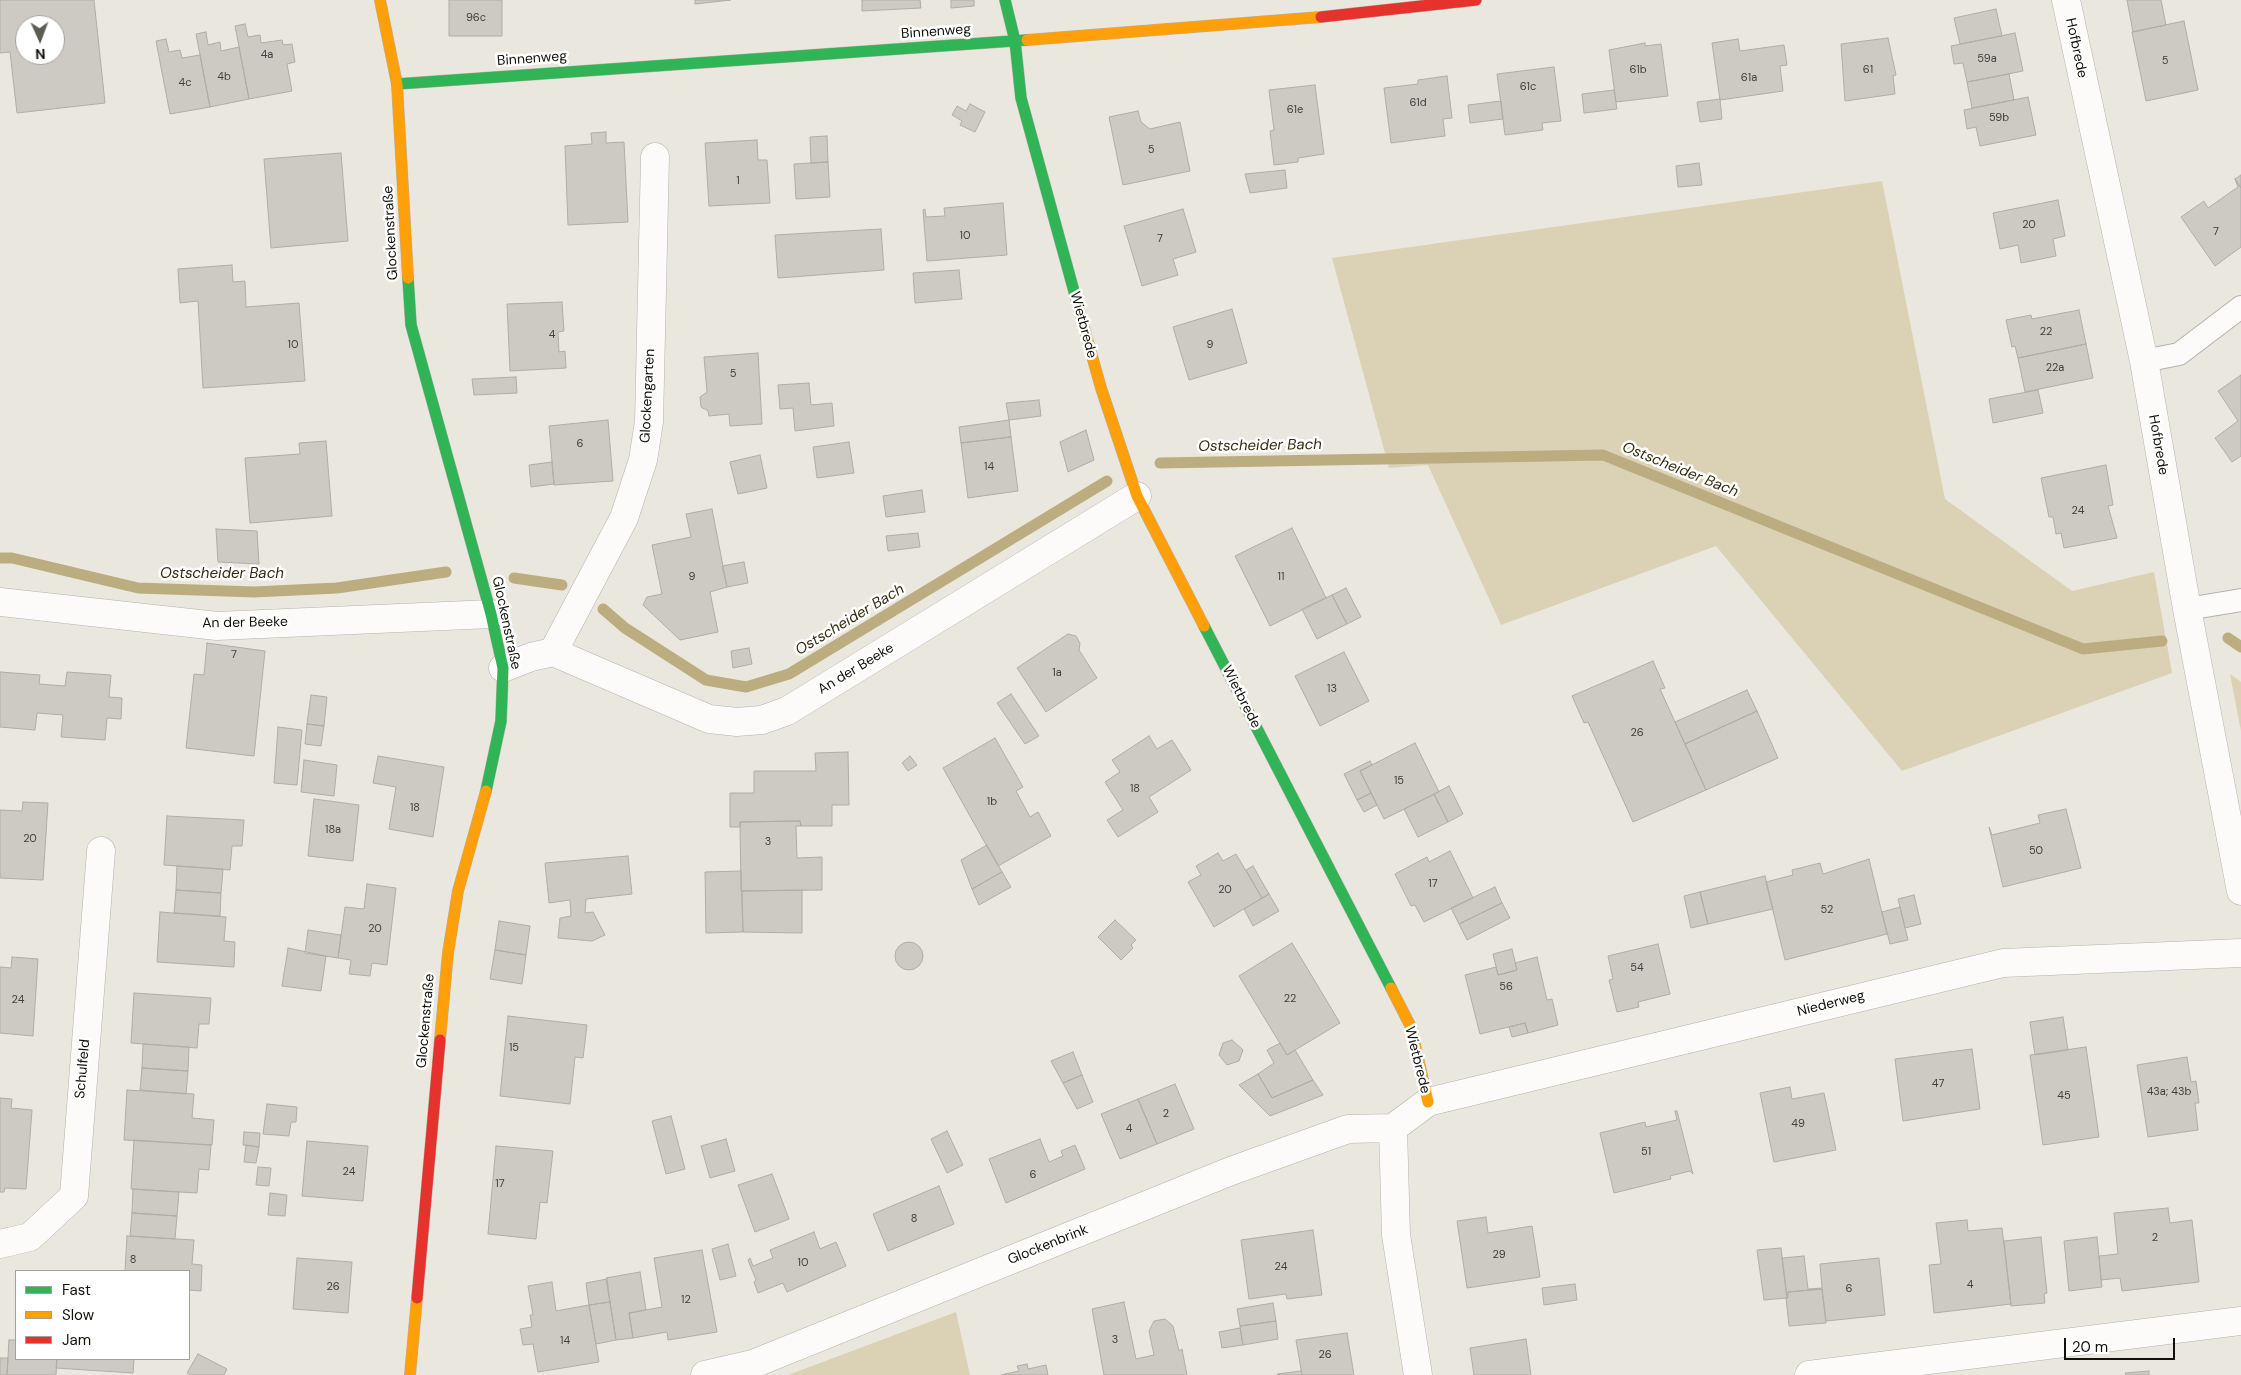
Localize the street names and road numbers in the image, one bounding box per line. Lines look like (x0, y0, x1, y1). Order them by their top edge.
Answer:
street label: Hofbrede (2061, 16, 2091, 80)
street label: Binnenweg (900, 21, 972, 43)
street label: Binnenweg (496, 48, 568, 70)
street label: Glockenstraße (380, 185, 402, 281)
street label: Wietbrede (1066, 290, 1100, 360)
street label: Glockengarten (637, 348, 659, 444)
street label: Hofbrede (2144, 414, 2172, 476)
street label: Glockenstraße (488, 575, 524, 671)
street label: An der Beeke (202, 614, 288, 632)
street label: An der Beeke (815, 640, 897, 698)
street label: Wietbrede (1218, 663, 1264, 731)
street label: Glockenstraße (414, 973, 438, 1069)
street label: Niederweg (1795, 987, 1867, 1021)
street label: Wietbrede (1401, 1025, 1433, 1095)
street label: Schulfeld (72, 1039, 94, 1099)
street label: Glockenbrink (1005, 1221, 1091, 1269)

